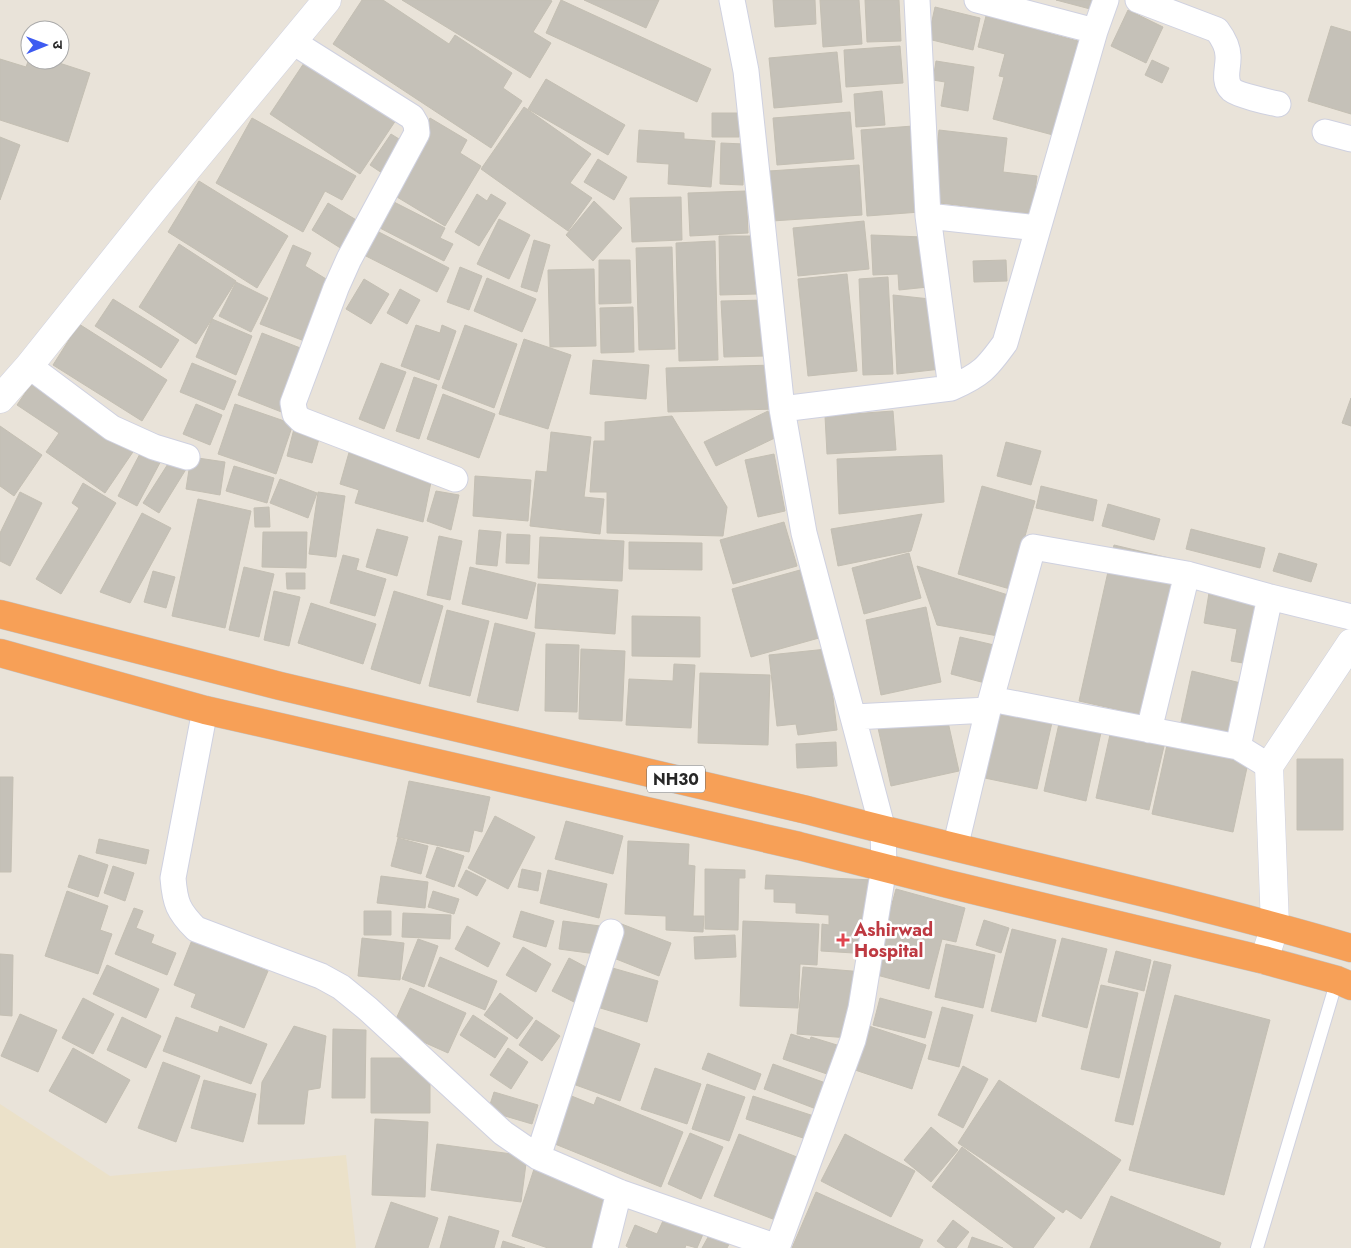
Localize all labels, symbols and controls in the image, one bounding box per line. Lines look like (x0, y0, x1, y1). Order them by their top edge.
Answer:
north arrow (20, 20, 70, 70)
text: उ (48, 40, 68, 50)
road number: NH30 (647, 766, 705, 792)
place label: Ashirwad Hospital (853, 917, 933, 964)
marker: Ashirwad Hospital (836, 933, 850, 947)

